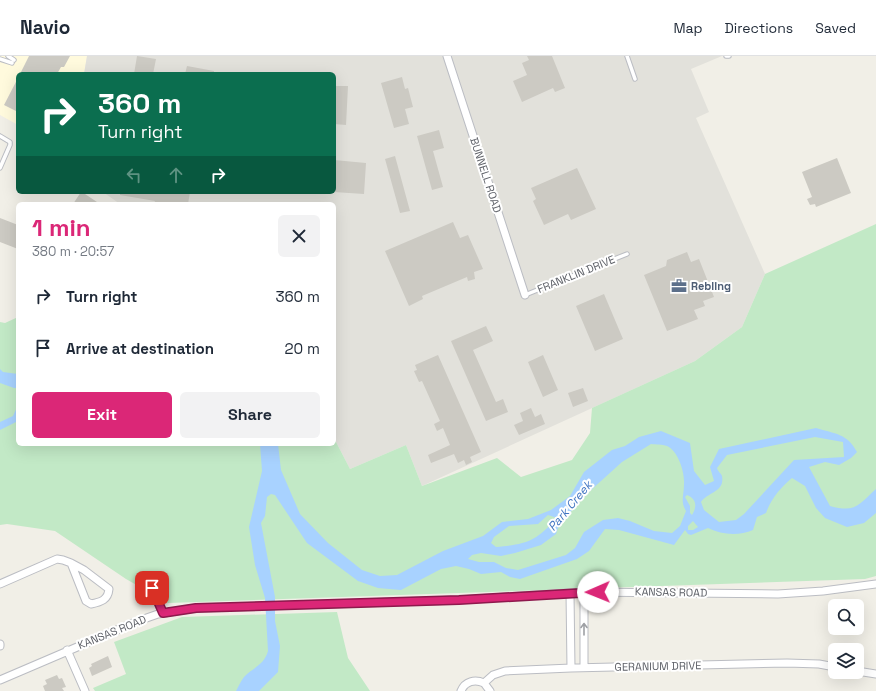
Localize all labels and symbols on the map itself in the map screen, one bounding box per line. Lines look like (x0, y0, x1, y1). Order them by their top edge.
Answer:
street label: BUNNELL ROAD (467, 136, 505, 214)
street label: FRANKLIN DRIVE (535, 252, 617, 296)
office icon: Rebling (670, 277, 688, 295)
place label: Rebling (691, 279, 731, 293)
water label: Park Creek (544, 476, 597, 534)
pin (135, 571, 169, 605)
position arrow (577, 571, 619, 613)
street label: KANSAS ROAD (635, 584, 707, 600)
street label: KANSAS ROAD (76, 612, 148, 652)
one-way arrow (580, 623, 588, 636)
street label: GERANIUM DRIVE (614, 658, 702, 674)

